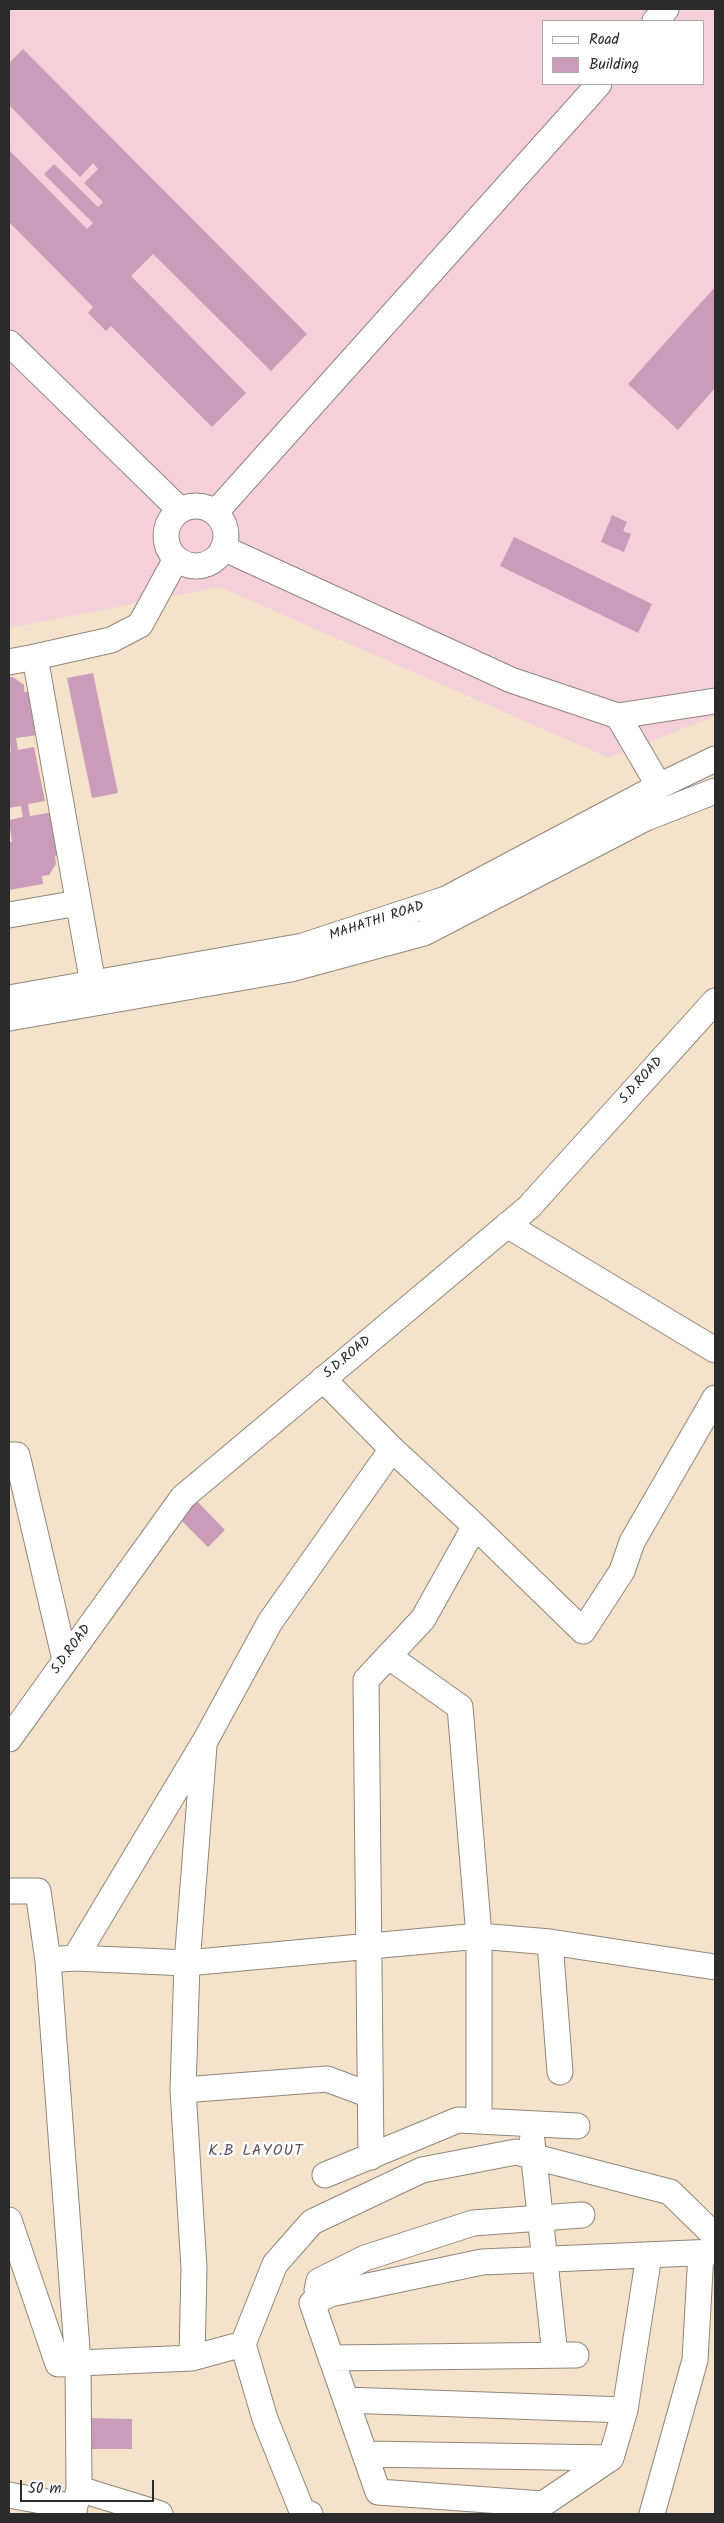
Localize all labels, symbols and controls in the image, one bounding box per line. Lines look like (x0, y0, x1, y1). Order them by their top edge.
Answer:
legend (542, 20, 704, 85)
text: Road (589, 28, 619, 52)
text: Building (589, 53, 639, 77)
street label: MAHATHI ROAD (328, 899, 426, 945)
street label: S.D.ROAD (617, 1054, 667, 1108)
street label: S.D.ROAD (321, 1333, 375, 1383)
street label: S.D.ROAD (48, 1622, 96, 1678)
district label: K.B LAYOUT (207, 2142, 305, 2162)
scale bar (22, 2470, 156, 2502)
text: 50 m (28, 2477, 62, 2501)

